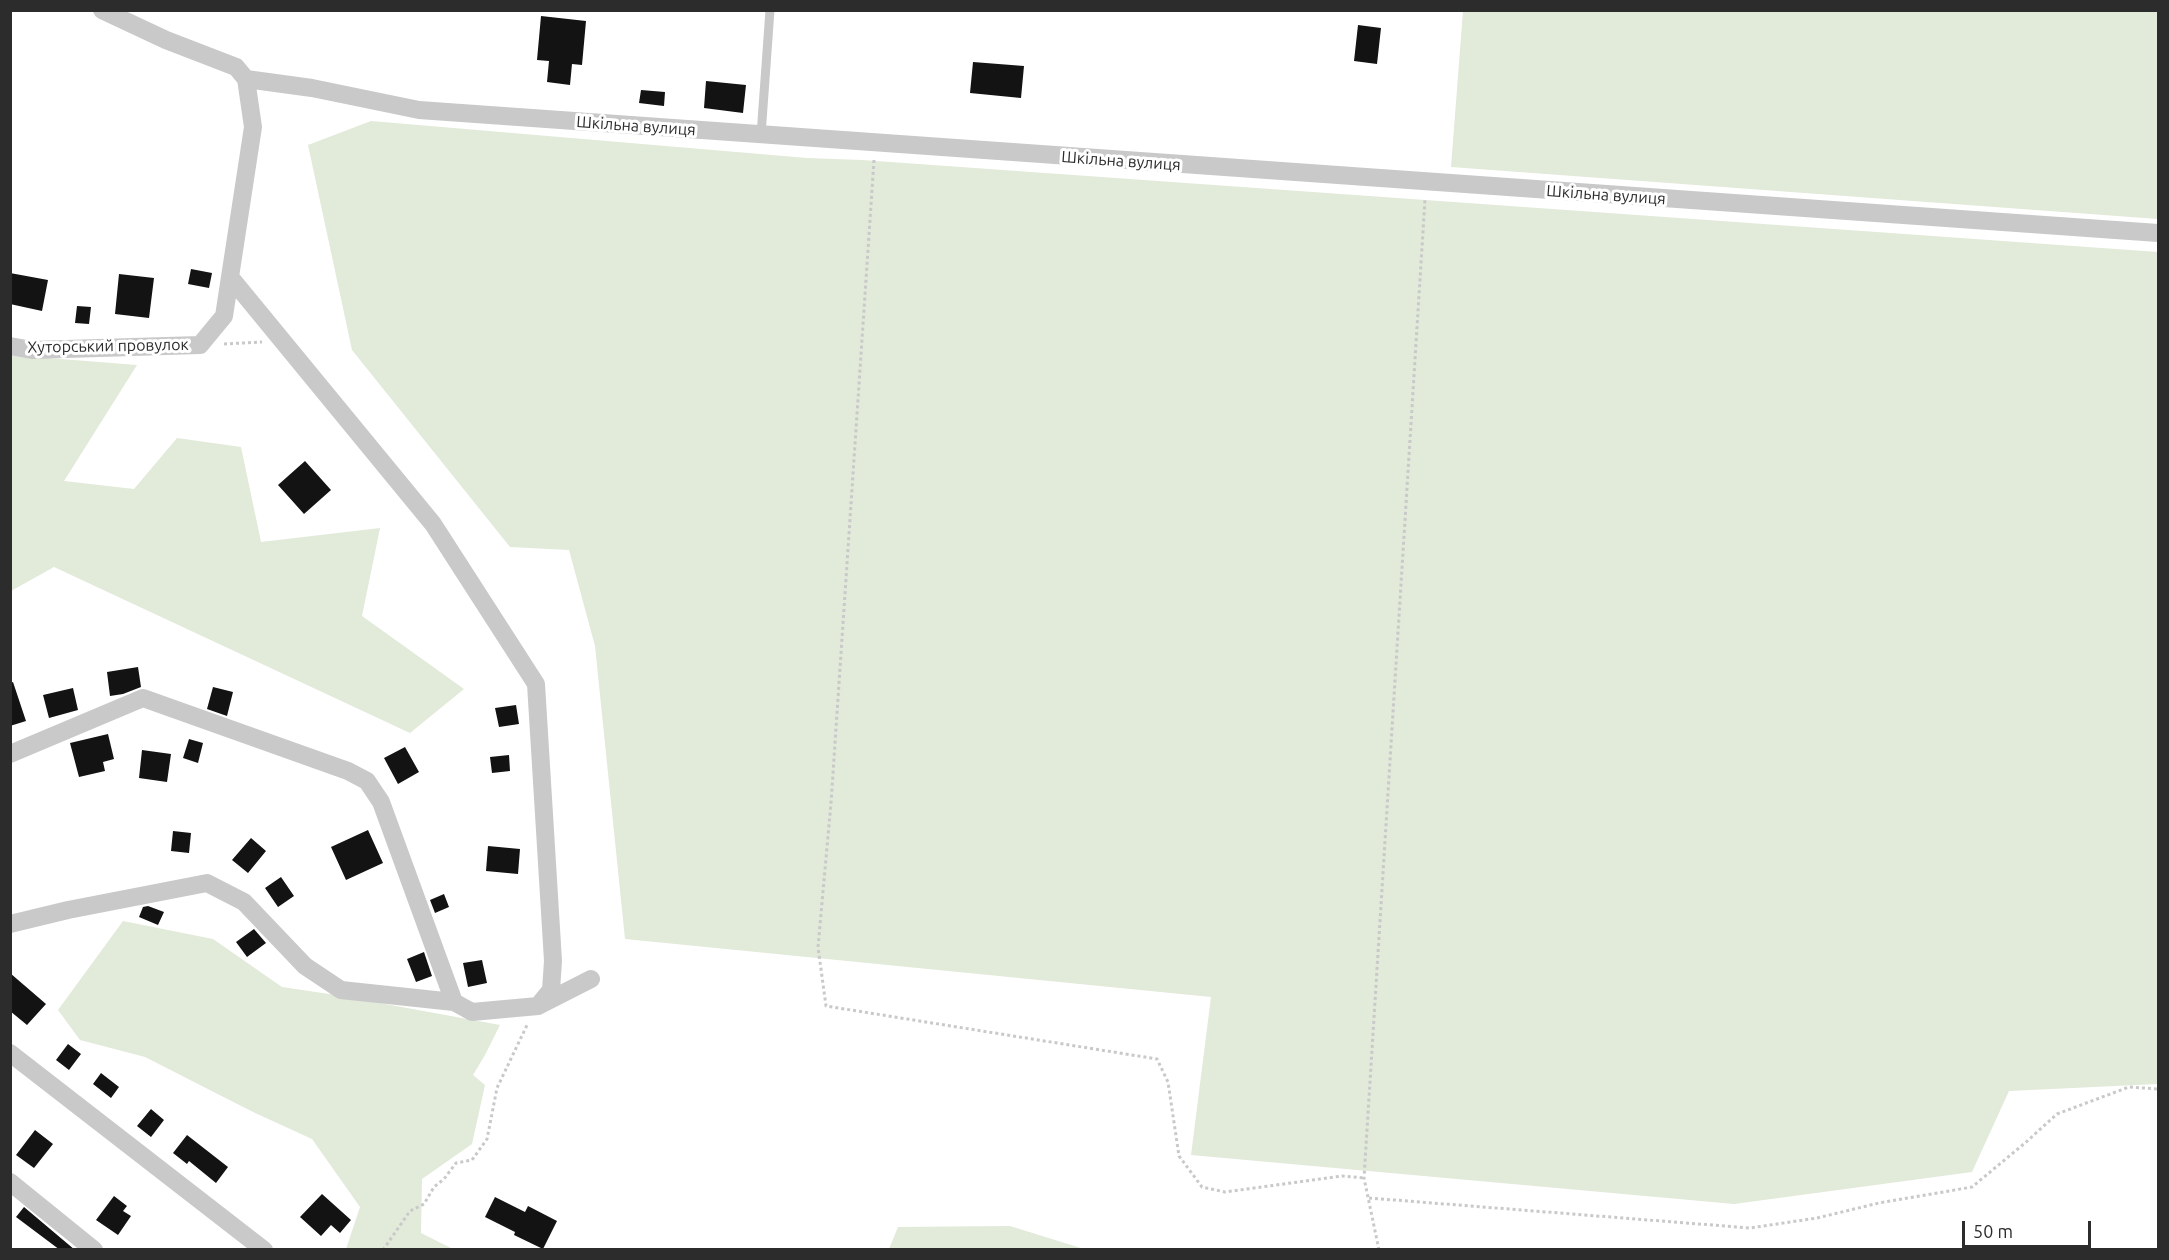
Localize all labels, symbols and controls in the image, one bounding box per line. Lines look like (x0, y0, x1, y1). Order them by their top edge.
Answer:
street label: Шкільна вулиця (576, 112, 696, 140)
street label: Шкільна вулиця (1061, 147, 1181, 175)
street label: Шкільна вулиця (1546, 181, 1666, 209)
street label: Хуторський провулок (27, 335, 189, 357)
scale bar (1965, 1209, 2094, 1247)
text: 50 m (1973, 1221, 2013, 1241)

